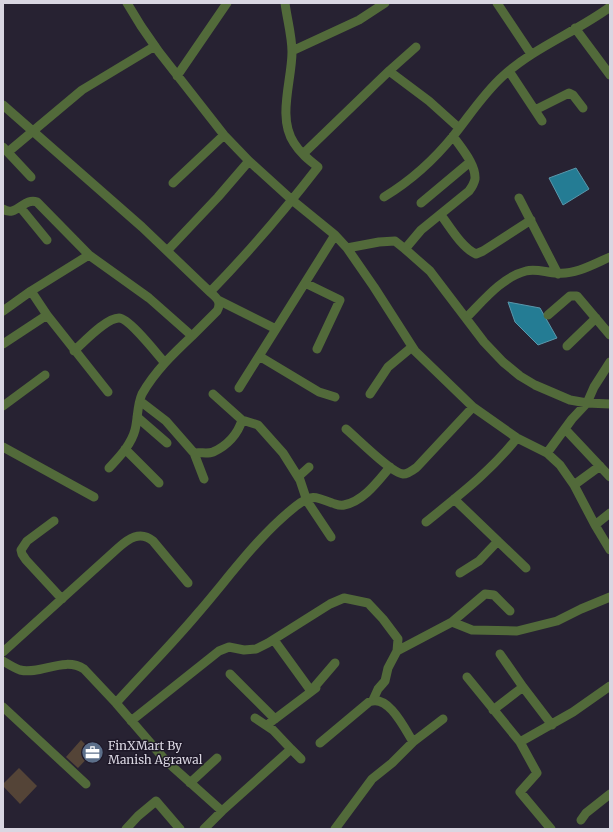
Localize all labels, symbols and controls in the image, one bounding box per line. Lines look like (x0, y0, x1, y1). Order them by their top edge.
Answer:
place label: FinXMart By Manish Agrawal (108, 738, 203, 767)
office icon: FinXMart By Manish Agrawal (80, 739, 106, 765)

